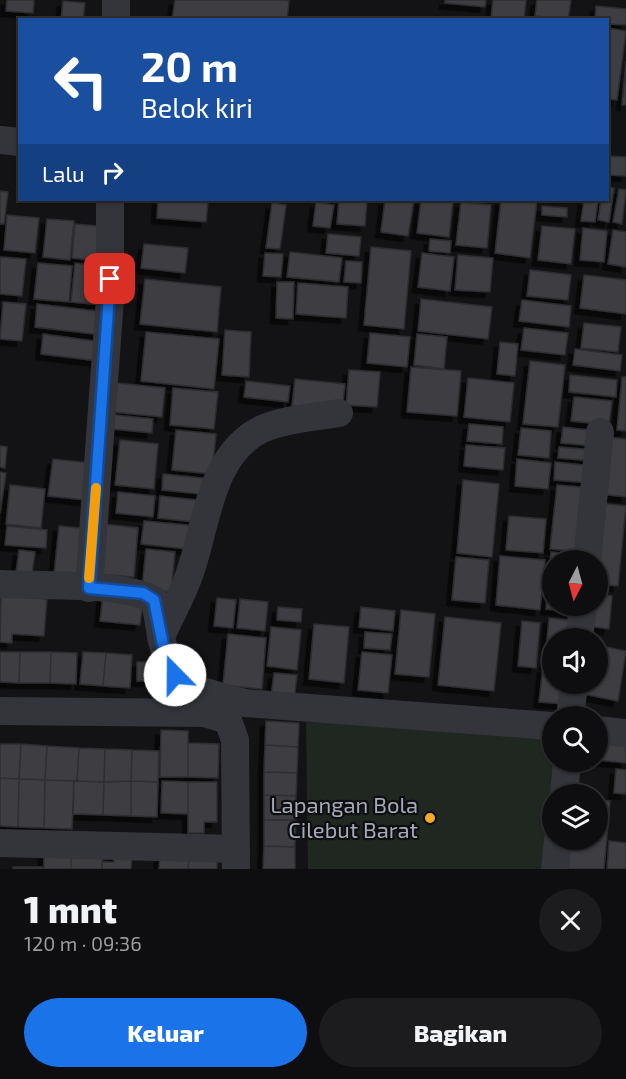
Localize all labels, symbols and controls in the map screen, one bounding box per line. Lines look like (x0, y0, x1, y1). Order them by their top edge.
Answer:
text: 20 m (141, 40, 238, 90)
icon: left (42, 42, 120, 120)
text: Belok kiri (141, 91, 253, 123)
icon: right (96, 156, 129, 189)
text: Lalu (42, 160, 84, 186)
pin (84, 253, 135, 304)
icon: arrive (93, 262, 126, 295)
north arrow (542, 550, 608, 616)
map controls (542, 550, 608, 850)
button: sound (542, 628, 608, 694)
position arrow (143, 643, 207, 707)
button: search (542, 706, 608, 772)
button: layers (542, 784, 608, 850)
place label: Lapangan Bola Cilebut Barat (270, 791, 418, 842)
marker: Lapangan Bola Cilebut Barat (423, 811, 437, 825)
text: 1 mnt (24, 887, 117, 930)
button: close (539, 889, 602, 952)
text: 120 m · 09:36 (24, 931, 142, 955)
button: Keluar (24, 998, 307, 1067)
button: Bagikan (319, 998, 602, 1067)

